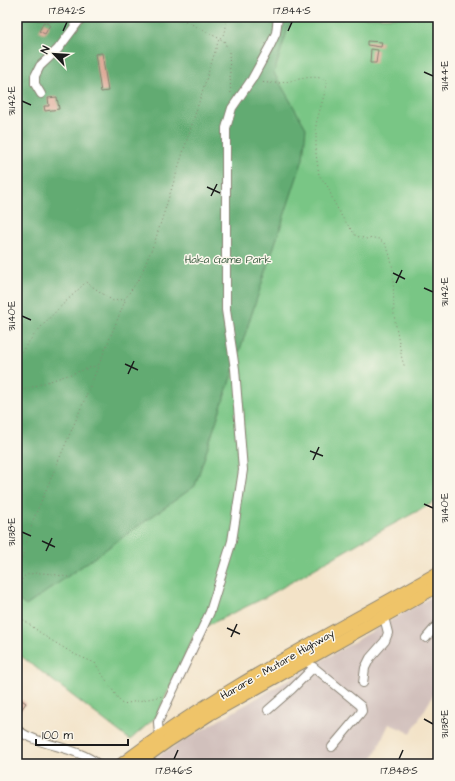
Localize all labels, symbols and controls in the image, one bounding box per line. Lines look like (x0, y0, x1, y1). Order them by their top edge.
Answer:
text: 17.842°S (49, 4, 86, 18)
text: 17.844°S (273, 4, 311, 18)
north arrow (34, 34, 74, 74)
text: N (37, 44, 54, 56)
text: 31.144°E (438, 61, 452, 91)
text: 31.142°E (5, 86, 19, 116)
park label: Haka Game Park (185, 252, 272, 267)
text: 31.142°E (438, 277, 452, 307)
text: 31.140°E (5, 301, 19, 331)
text: 31.140°E (438, 493, 452, 523)
text: 31.138°E (5, 518, 19, 546)
street label: Harare - Mutare Highway (218, 626, 337, 704)
text: 31.138°E (438, 710, 452, 738)
scale bar (36, 721, 128, 747)
text: 100 m (42, 727, 73, 744)
text: 17.846°S (155, 764, 193, 778)
text: 17.848°S (380, 764, 418, 778)

